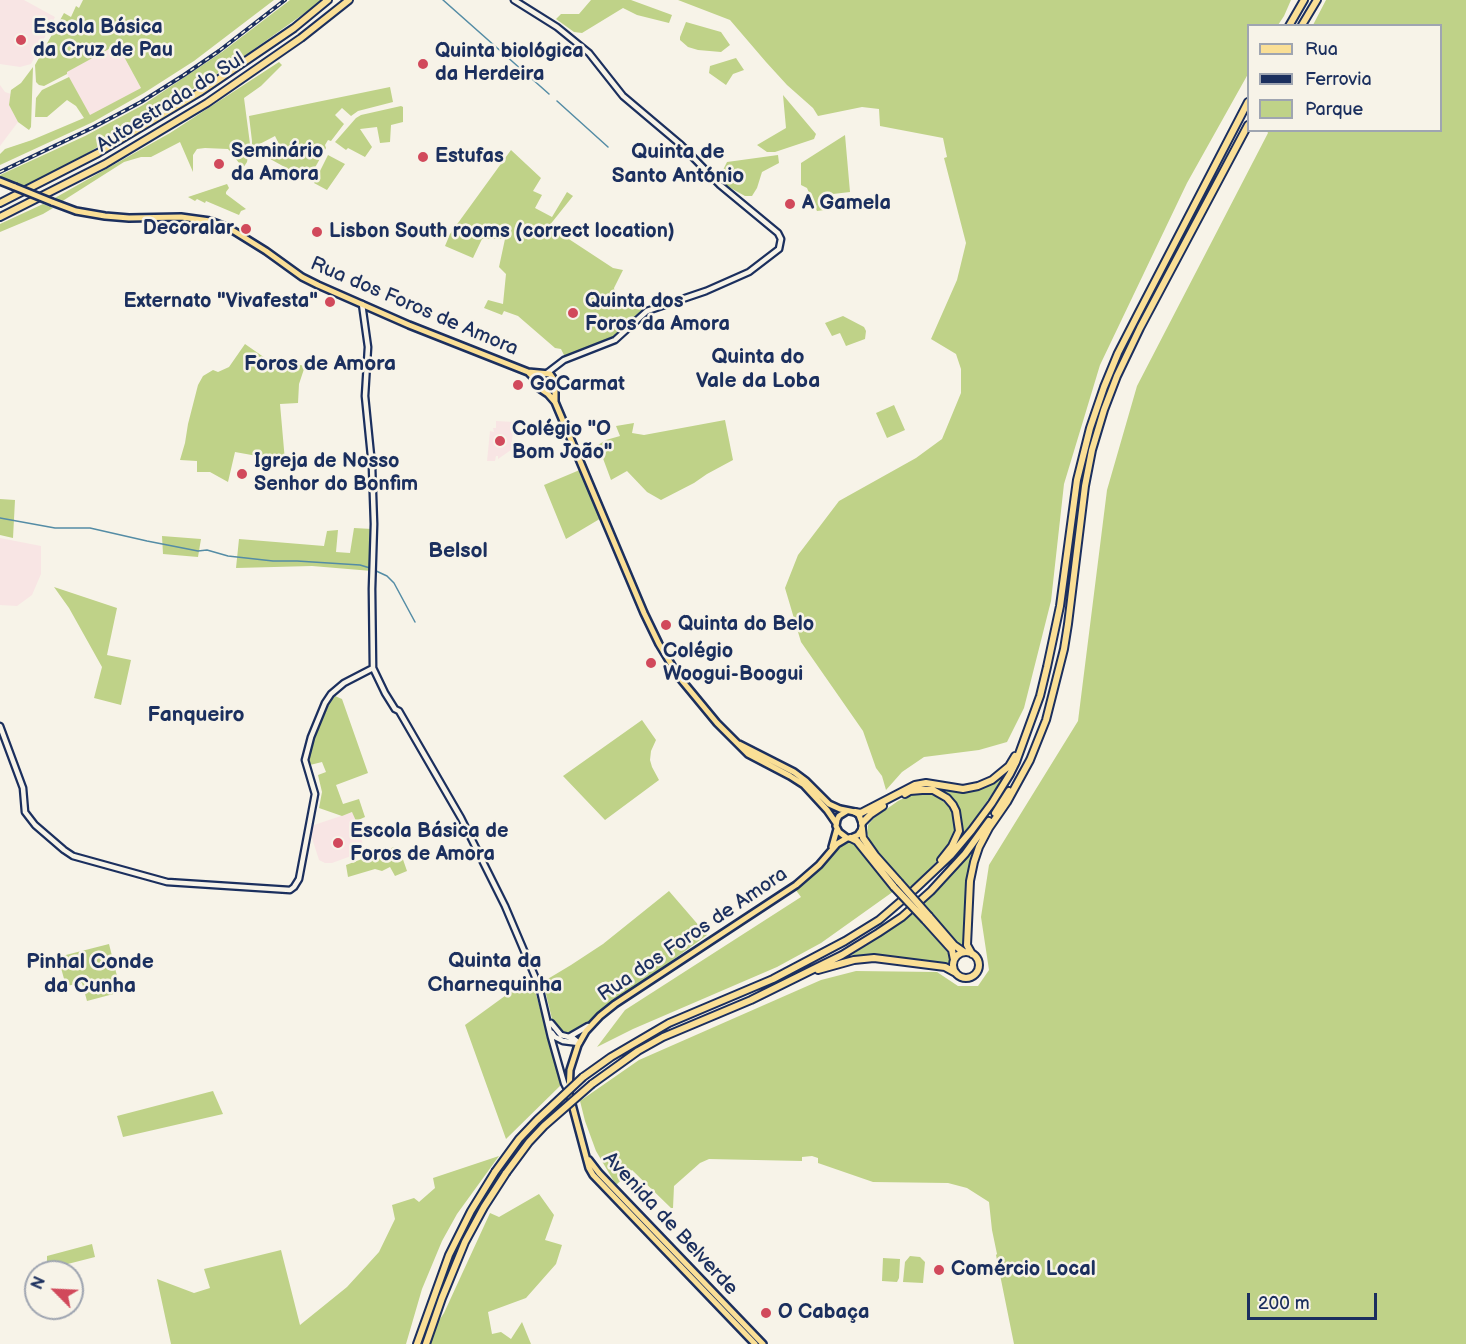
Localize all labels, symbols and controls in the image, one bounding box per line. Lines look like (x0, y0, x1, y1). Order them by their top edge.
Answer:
place label: Escola Básica da Cruz de Pau (33, 16, 173, 63)
legend (1247, 24, 1442, 132)
marker: Escola Básica da Cruz de Pau (14, 33, 28, 47)
text: Rua (1305, 39, 1338, 60)
place label: Quinta biológica da Herdeira (435, 40, 584, 87)
street label: Autoestrada do Sul (92, 48, 250, 158)
marker: Quinta biológica da Herdeira (416, 57, 430, 71)
text: Ferrovia (1305, 69, 1372, 90)
text: Parque (1305, 99, 1363, 120)
place label: Seminário da Amora (231, 140, 324, 187)
district label: Quinta de Santo António (612, 140, 744, 190)
place label: Estufas (435, 145, 504, 169)
marker: Estufas (416, 150, 430, 164)
marker: Seminário da Amora (212, 157, 226, 171)
place label: A Gamela (802, 192, 891, 216)
marker: A Gamela (783, 197, 797, 211)
place label: Decoralar (143, 217, 234, 241)
place label: Lisbon South rooms (correct location) (329, 220, 675, 244)
marker: Decoralar (239, 222, 253, 236)
marker: Lisbon South rooms (correct location) (310, 225, 324, 239)
street label: Rua dos Foros de Amora (307, 252, 521, 362)
place label: Externato "Vivafesta" (123, 290, 318, 314)
place label: Quinta dos Foros da Amora (585, 290, 730, 337)
marker: Externato "Vivafesta" (323, 295, 337, 309)
marker: Quinta dos Foros da Amora (566, 306, 580, 320)
district label: Quinta do Vale da Loba (696, 345, 820, 395)
district label: Foros de Amora (244, 352, 396, 378)
place label: GoCarmat (530, 373, 625, 397)
marker: GoCarmat (511, 378, 525, 392)
place label: Colégio "O Bom João" (512, 418, 613, 465)
marker: Colégio "O Bom João" (493, 434, 507, 448)
place label: Igreja de Nosso Senhor do Bonfim (254, 450, 418, 497)
marker: Igreja de Nosso Senhor do Bonfim (235, 467, 249, 481)
district label: Belsol (428, 539, 488, 565)
place label: Quinta do Belo (678, 613, 814, 637)
marker: Quinta do Belo (659, 618, 673, 632)
place label: Colégio Woogui-Boogui (663, 640, 803, 687)
marker: Colégio Woogui-Boogui (644, 656, 658, 670)
district label: Fanqueiro (148, 703, 244, 729)
place label: Escola Básica de Foros de Amora (350, 820, 508, 867)
marker: Escola Básica de Foros de Amora (331, 836, 345, 850)
street label: Rua dos Foros de Amora (594, 863, 792, 1007)
district label: Quinta da Charnequinha (428, 949, 562, 999)
district label: Pinhal Conde da Cunha (26, 950, 154, 1000)
street label: Avenida de Belverde (597, 1147, 743, 1301)
place label: Comércio Local (951, 1258, 1096, 1282)
north arrow (24, 1260, 84, 1320)
marker: Comércio Local (932, 1263, 946, 1277)
text: N (28, 1274, 50, 1293)
scale bar (1250, 1281, 1380, 1319)
text: 200 m (1258, 1293, 1310, 1314)
place label: O Cabaça (778, 1301, 869, 1325)
marker: O Cabaça (759, 1306, 773, 1320)

